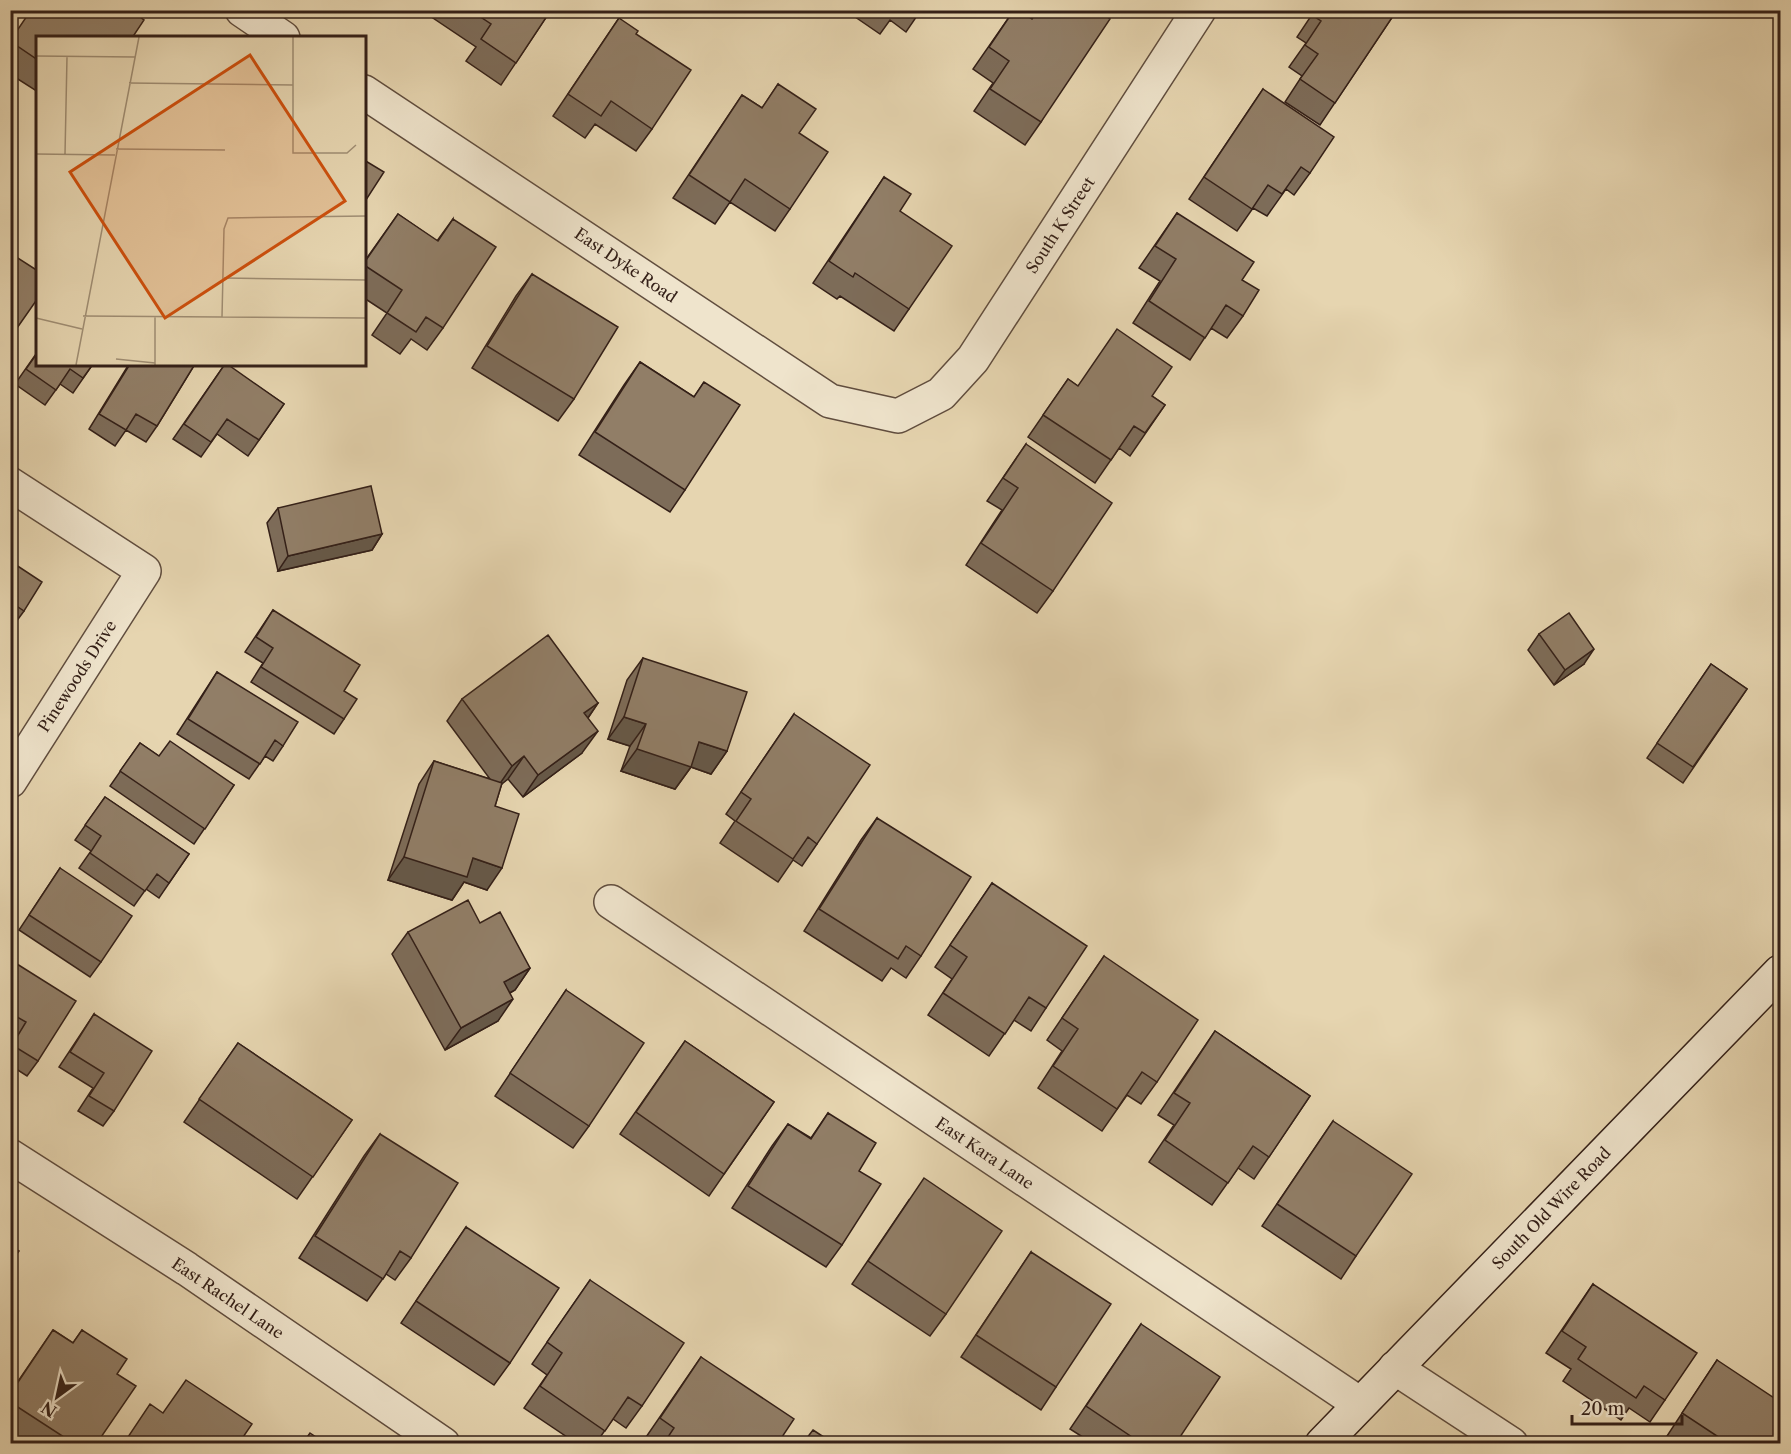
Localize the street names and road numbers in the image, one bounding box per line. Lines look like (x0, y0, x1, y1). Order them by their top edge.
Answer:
street label: South K Street (1021, 173, 1099, 277)
street label: East Dyke Road (571, 223, 681, 307)
street label: Pinewoods Drive (33, 616, 121, 736)
street label: East Kara Lane (932, 1113, 1038, 1193)
street label: South Old Wire Road (1487, 1143, 1615, 1273)
street label: East Rachel Lane (168, 1253, 288, 1343)

